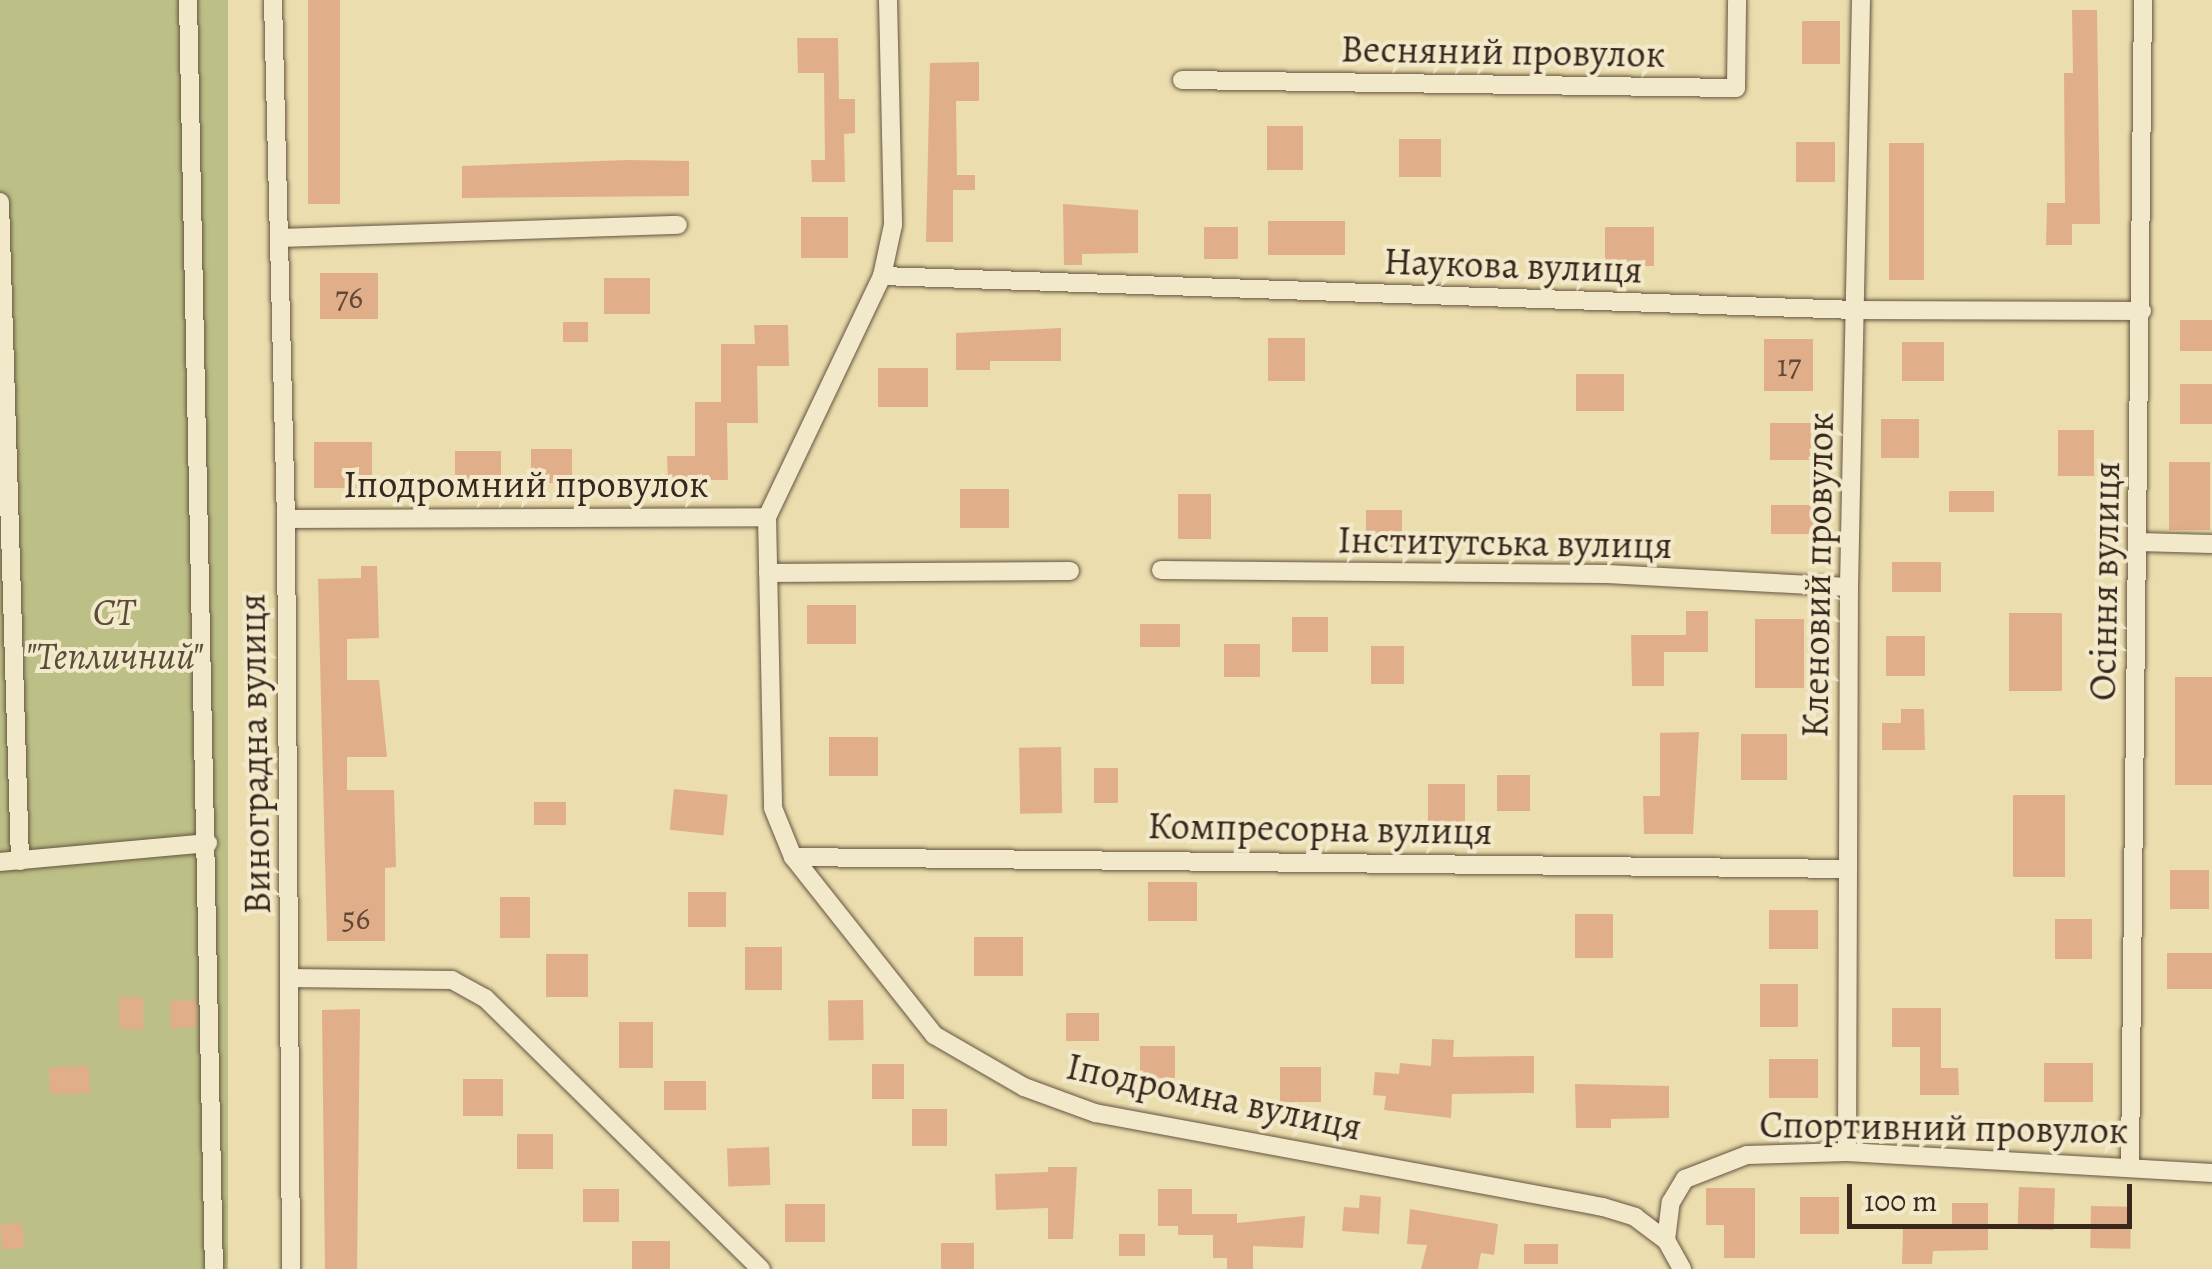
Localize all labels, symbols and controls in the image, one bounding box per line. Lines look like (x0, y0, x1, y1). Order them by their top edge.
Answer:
street label: Весняний провулок (1340, 26, 1666, 78)
street label: Наукова вулиця (1383, 239, 1643, 293)
house number: 76 (335, 278, 363, 316)
house number: 17 (1777, 346, 1801, 384)
street label: Кленовий провулок (1792, 412, 1844, 738)
street label: Осіння вулиця (2080, 461, 2130, 701)
street label: Іподромний провулок (343, 462, 709, 508)
street label: Інститутська вулиця (1337, 517, 1673, 569)
park label: СТ "Тепличний" (25, 590, 203, 679)
street label: Виноградна вулиця (229, 593, 281, 915)
street label: Компресорна вулиця (1147, 803, 1493, 855)
house number: 56 (342, 899, 370, 937)
street label: Іподромна вулиця (1062, 1043, 1366, 1151)
street label: Спортивний провулок (1759, 1102, 2129, 1154)
scale bar (1852, 1164, 2137, 1226)
text: 100 m (1864, 1181, 1937, 1221)

